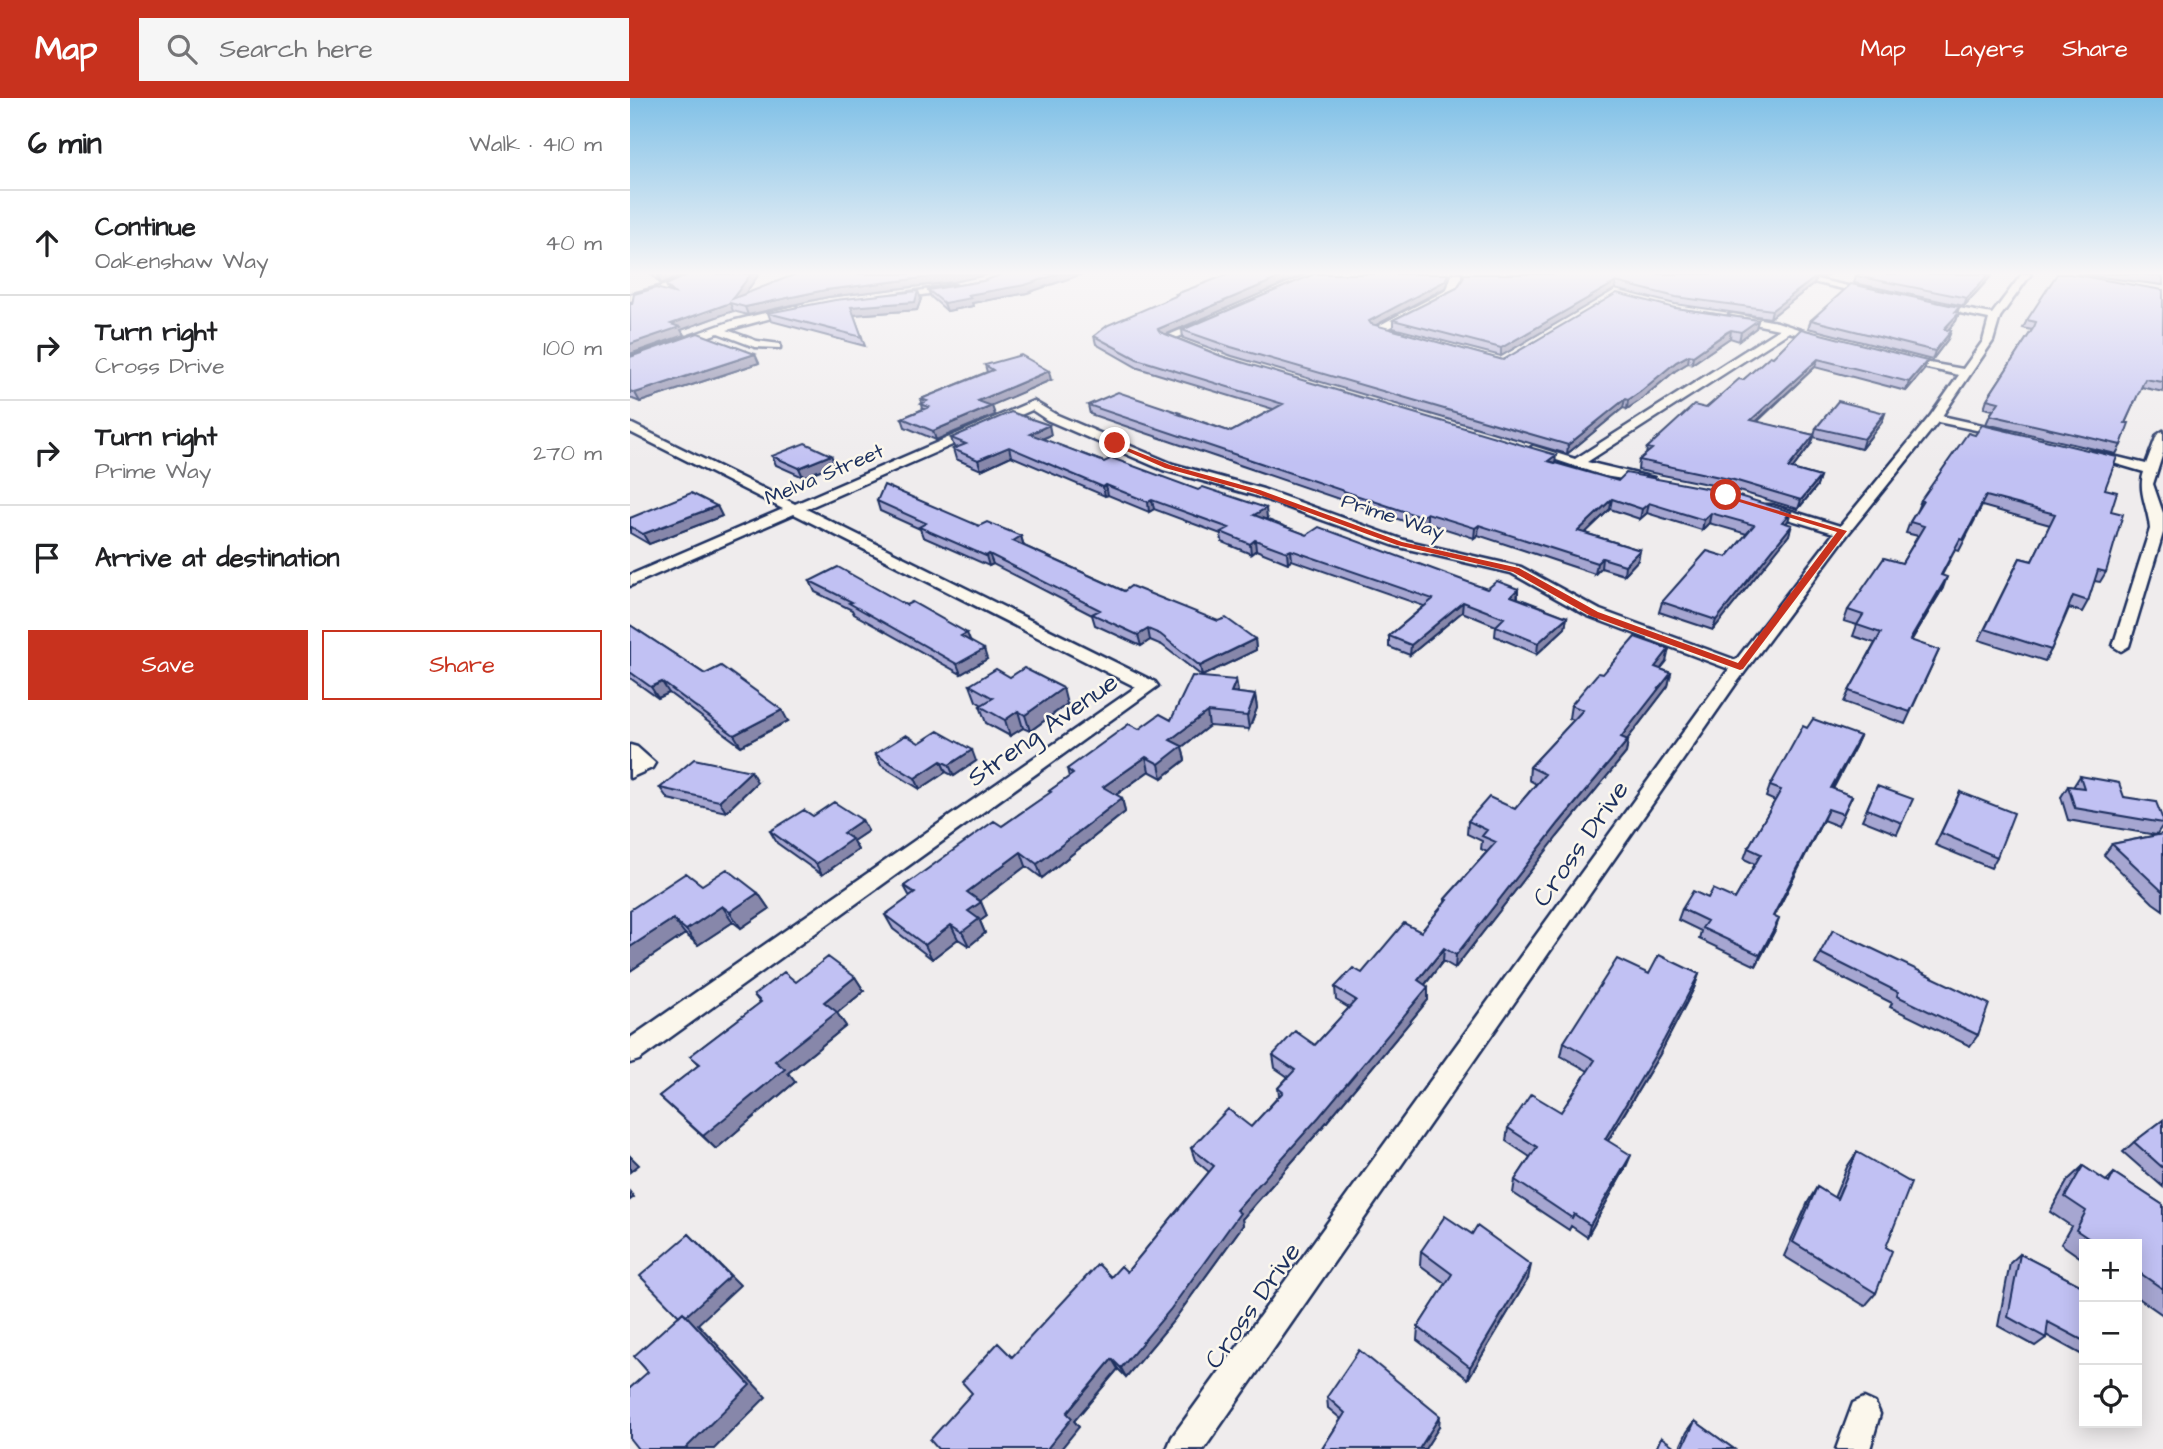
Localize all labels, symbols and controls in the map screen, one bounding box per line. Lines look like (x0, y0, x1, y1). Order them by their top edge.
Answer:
search box (139, 18, 629, 81)
text: Map (35, 26, 97, 72)
icon: search (163, 30, 201, 68)
text: Search here (219, 31, 373, 67)
text: Map (1861, 32, 1906, 66)
text: Layers (1944, 32, 2024, 66)
text: Share (2062, 32, 2128, 66)
text: 6 min (28, 123, 102, 165)
text: Walk · 410 m (469, 128, 602, 160)
text: Continue (95, 209, 196, 245)
icon: ahead (28, 224, 66, 262)
text: 40 m (545, 227, 602, 259)
text: Oakenshaw Way (95, 245, 269, 277)
text: Turn right (95, 314, 217, 350)
icon: right (28, 329, 66, 367)
text: 100 m (543, 332, 602, 364)
text: Cross Drive (95, 350, 225, 382)
text: Turn right (95, 419, 217, 455)
route end (1099, 427, 1130, 458)
icon: right (28, 434, 66, 472)
street label: Melva Street (760, 436, 889, 513)
text: 270 m (533, 437, 602, 469)
text: Prime Way (95, 455, 211, 487)
route start (1710, 479, 1741, 510)
street label: Prime Way (1337, 486, 1448, 549)
icon: arrive (28, 539, 66, 577)
text: Arrive at destination (95, 540, 340, 576)
button: Save (28, 630, 308, 700)
button: Share (322, 630, 602, 700)
street label: Streng Avenue (960, 664, 1127, 797)
street label: Cross Drive (1524, 773, 1638, 914)
street label: Cross Drive (1196, 1235, 1310, 1376)
map controls (2079, 1239, 2142, 1428)
button: + (2079, 1239, 2142, 1302)
button: − (2079, 1302, 2142, 1365)
button: locate (2079, 1365, 2142, 1428)

